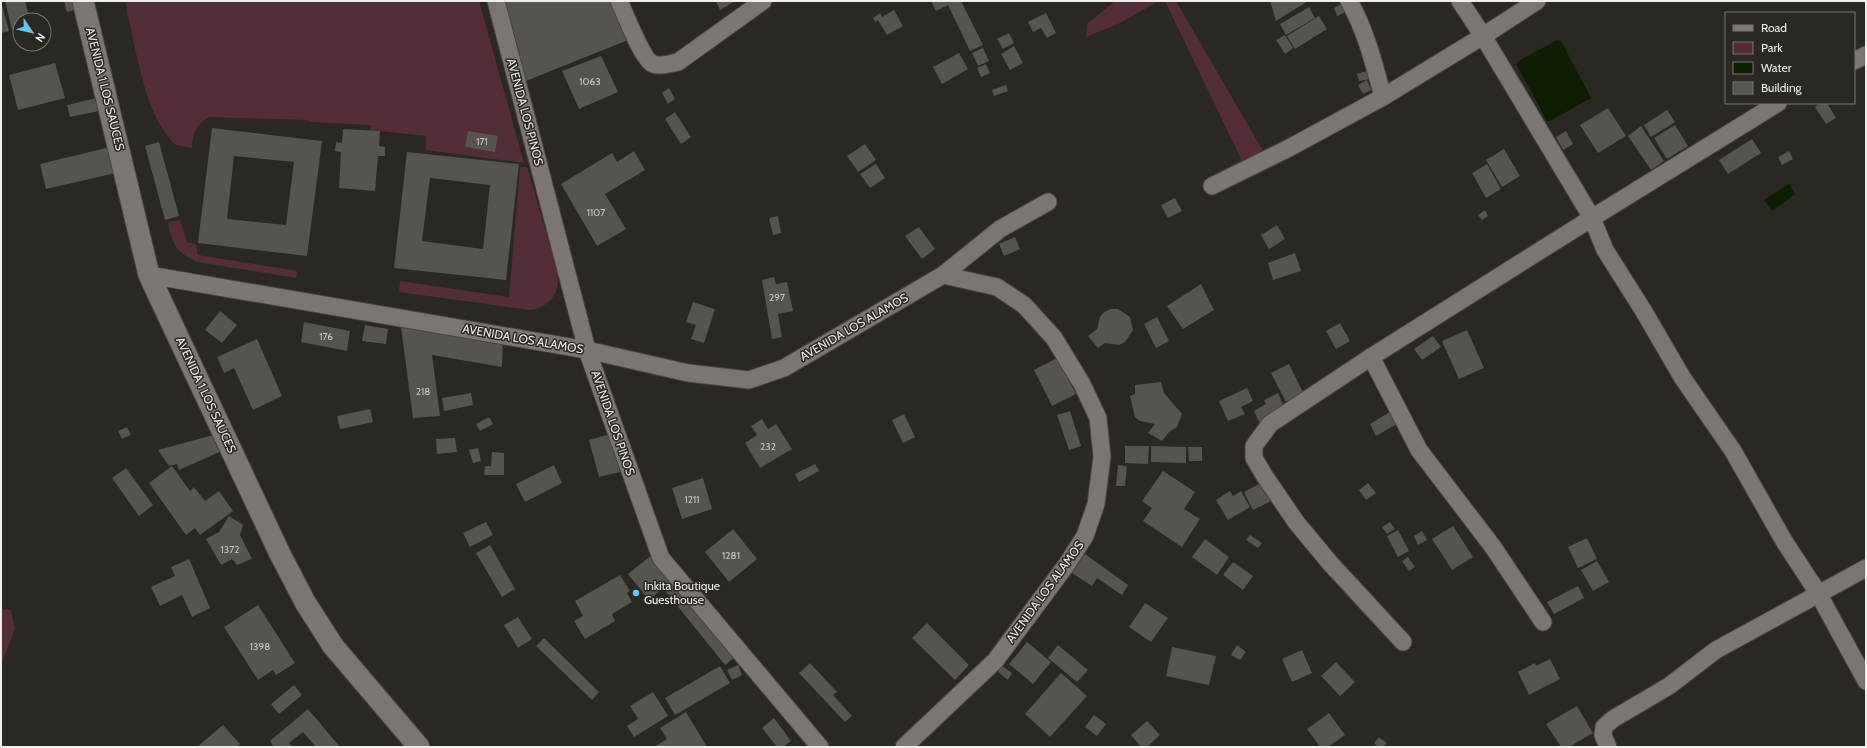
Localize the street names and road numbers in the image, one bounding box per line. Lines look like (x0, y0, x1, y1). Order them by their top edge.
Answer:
street label: AVENIDA 1 LOS SAUCES (83, 26, 128, 152)
street label: AVENIDA LOS PINOS (504, 57, 547, 167)
street label: AVENIDA LOS ALAMOS (797, 289, 910, 364)
street label: AVENIDA LOS ALAMOS (462, 320, 585, 357)
street label: AVENIDA 1 LOS SAUCES (173, 334, 240, 455)
street label: AVENIDA LOS PINOS (588, 368, 639, 477)
street label: AVENIDA LOS ALAMOS (1003, 538, 1087, 646)

